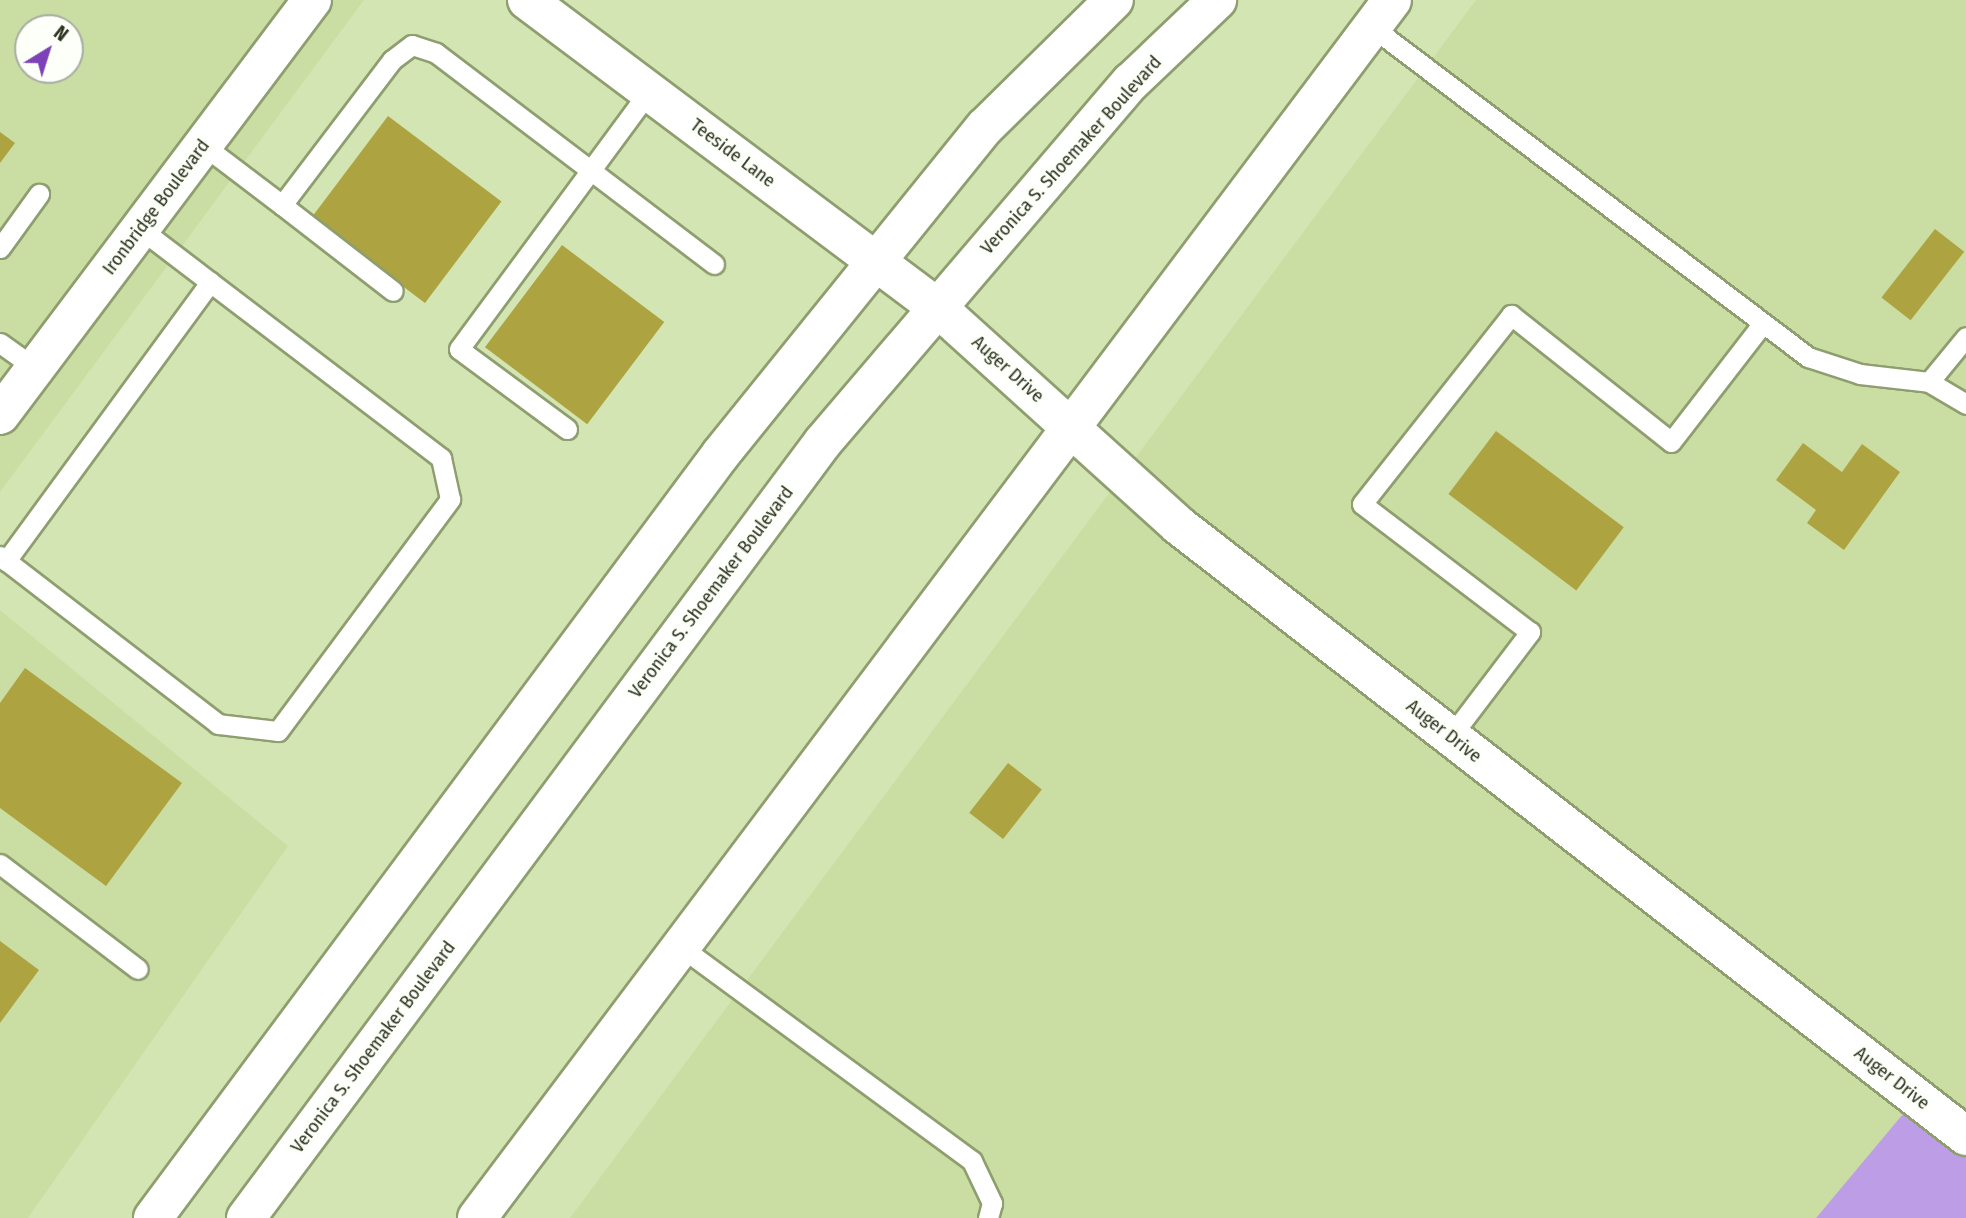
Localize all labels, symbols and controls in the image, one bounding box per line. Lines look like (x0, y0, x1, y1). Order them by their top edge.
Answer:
north arrow (14, 14, 84, 84)
text: N (49, 21, 73, 46)
street label: Veronica S. Shoemaker Boulevard (976, 51, 1166, 259)
street label: Teeside Lane (686, 114, 780, 192)
street label: Ironbridge Boulevard (98, 135, 214, 279)
street label: Auger Drive (967, 331, 1049, 407)
street label: Veronica S. Shoemaker Boulevard (624, 482, 798, 702)
street label: Auger Drive (1402, 695, 1486, 767)
street label: Veronica S. Shoemaker Boulevard (286, 937, 460, 1157)
street label: Auger Drive (1850, 1042, 1934, 1114)

